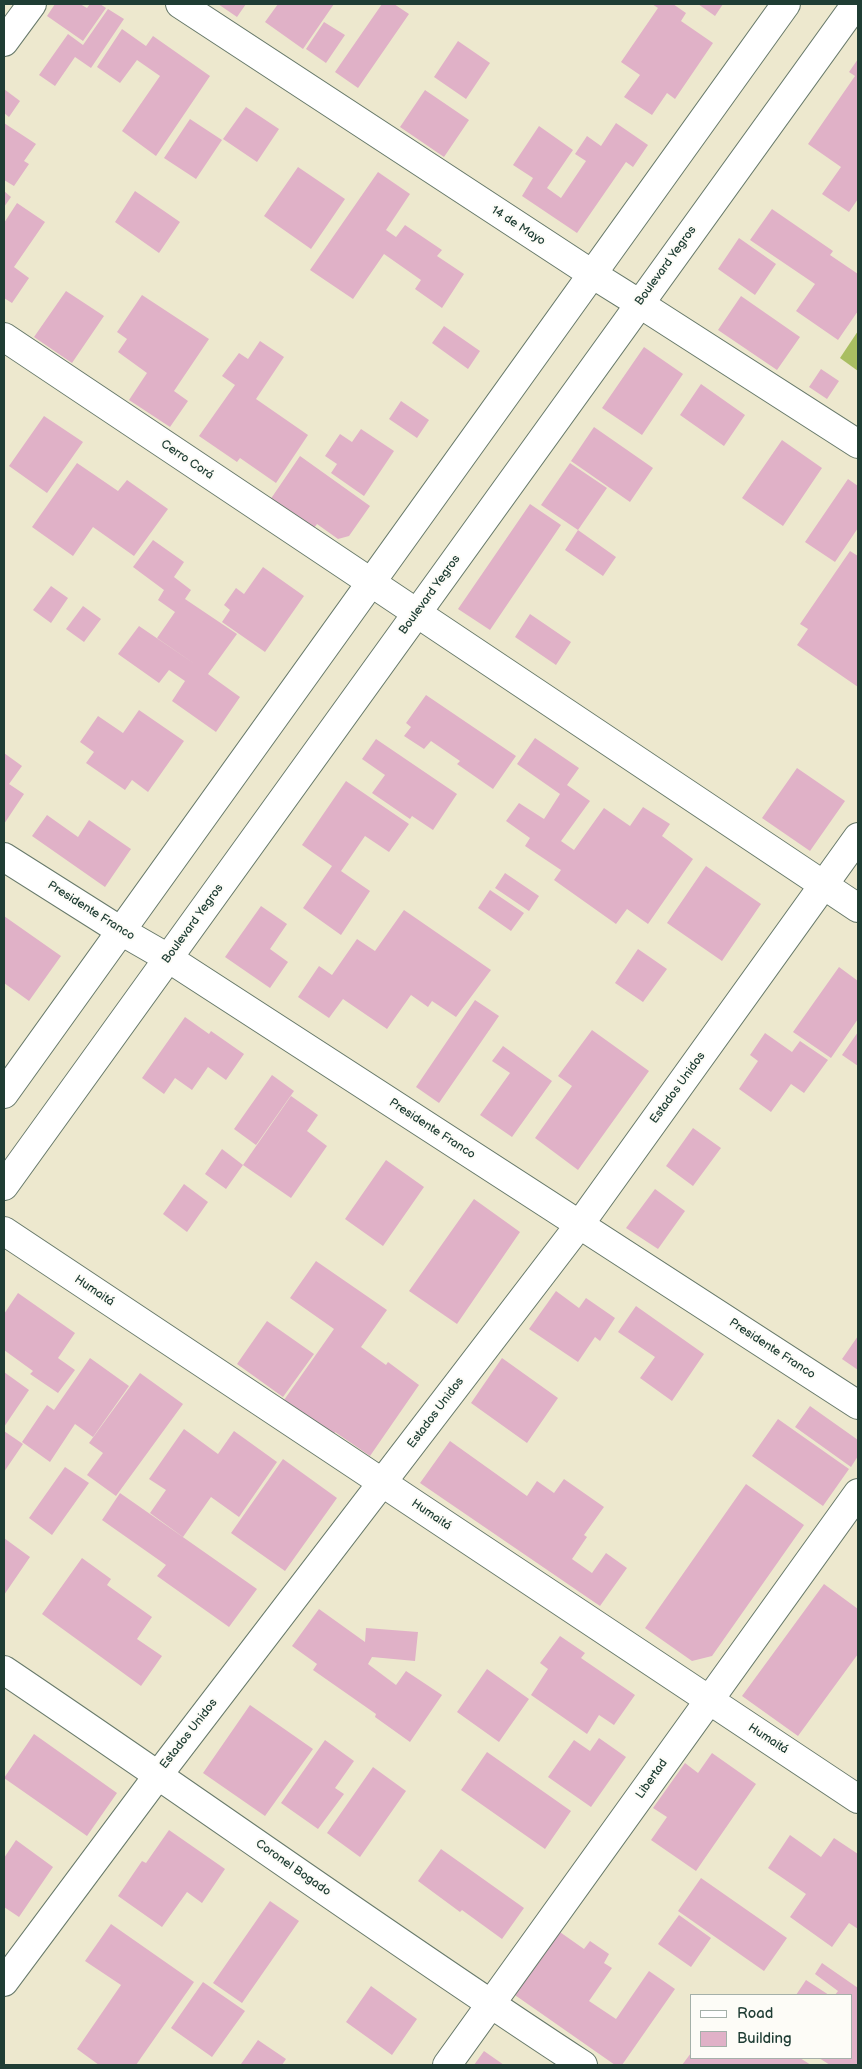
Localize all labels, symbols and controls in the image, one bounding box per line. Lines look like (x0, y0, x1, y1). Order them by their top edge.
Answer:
street label: 14 de Mayo (488, 203, 548, 249)
street label: Boulevard Yegros (632, 223, 700, 309)
street label: Cerro Corá (158, 437, 216, 483)
street label: Boulevard Yegros (396, 552, 464, 638)
street label: Presidente Franco (45, 878, 137, 944)
street label: Boulevard Yegros (159, 881, 227, 967)
street label: Estados Unidos (647, 1049, 709, 1127)
street label: Presidente Franco (386, 1096, 478, 1162)
street label: Humaitá (71, 1272, 117, 1310)
street label: Presidente Franco (726, 1316, 818, 1382)
street label: Estados Unidos (405, 1375, 467, 1451)
street label: Humaitá (408, 1496, 454, 1534)
street label: Estados Unidos (157, 1696, 221, 1772)
street label: Humaitá (745, 1721, 791, 1757)
street label: Libertad (633, 1756, 671, 1802)
street label: Coronel Bogado (253, 1837, 333, 1899)
legend (690, 1994, 852, 2059)
text: Road (737, 2004, 773, 2023)
text: Building (737, 2029, 792, 2048)

